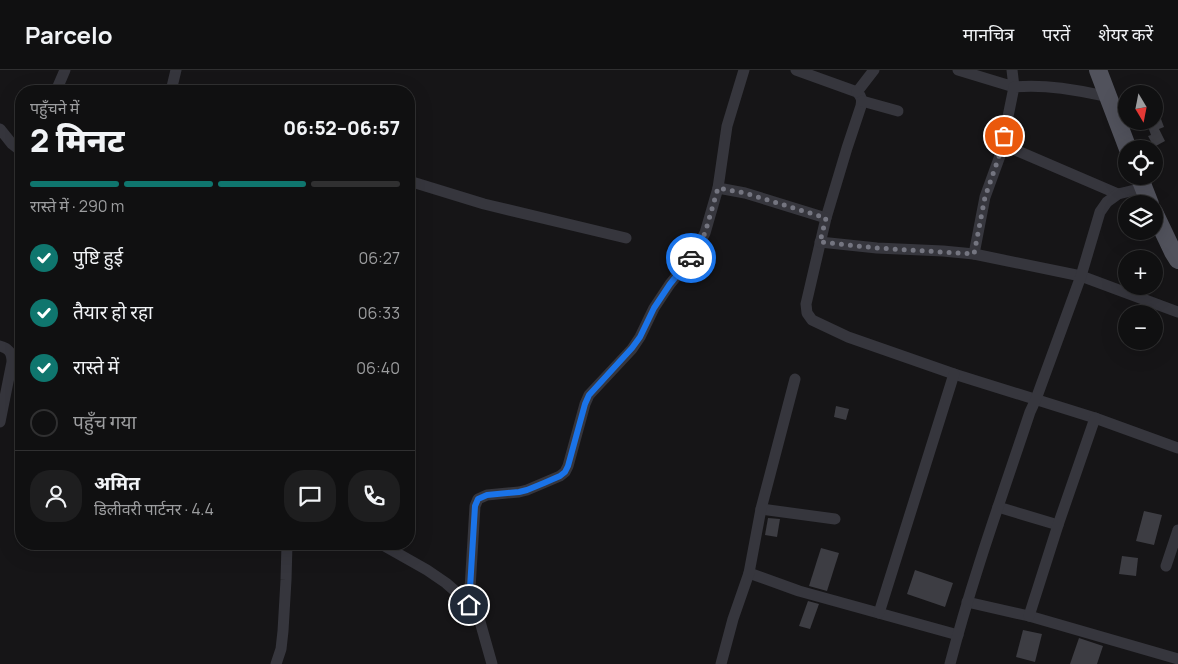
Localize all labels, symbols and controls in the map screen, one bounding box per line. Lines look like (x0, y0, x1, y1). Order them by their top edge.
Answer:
text: Parcelo (25, 18, 113, 51)
text: मानचित्र (963, 22, 1014, 46)
text: परतें (1042, 22, 1070, 46)
text: शेयर करें (1098, 22, 1153, 46)
north arrow (1118, 85, 1162, 130)
map controls (1118, 85, 1163, 350)
text: पहुँचने में (30, 97, 79, 119)
text: 06:52–06:57 (283, 115, 400, 141)
pin (983, 115, 1025, 157)
text: 2 मिनट (30, 118, 125, 162)
icon: bag (990, 122, 1018, 150)
button: locate (1118, 140, 1163, 185)
text: रास्ते में · 290 m (30, 195, 124, 217)
button: layers (1118, 195, 1163, 240)
courier (666, 233, 716, 283)
icon: check (30, 244, 58, 272)
text: पुष्टि हुई (73, 244, 123, 270)
icon: car (677, 244, 705, 272)
text: 06:27 (358, 247, 400, 269)
button: + (1118, 250, 1163, 295)
icon: check (30, 299, 58, 327)
text: तैयार हो रहा (73, 299, 153, 325)
text: 06:33 (358, 302, 400, 324)
button: − (1118, 305, 1163, 350)
icon: check (30, 354, 58, 382)
text: रास्ते में (73, 354, 119, 380)
text: 06:40 (356, 357, 400, 379)
text: पहुँच गया (73, 409, 136, 435)
button: person (30, 470, 82, 522)
text: अमित (94, 470, 140, 496)
button: chat (284, 470, 336, 522)
button: phone (348, 470, 400, 522)
text: डिलीवरी पार्टनर · 4.4 (94, 498, 214, 520)
pin (448, 584, 490, 626)
icon: home (455, 591, 483, 619)

